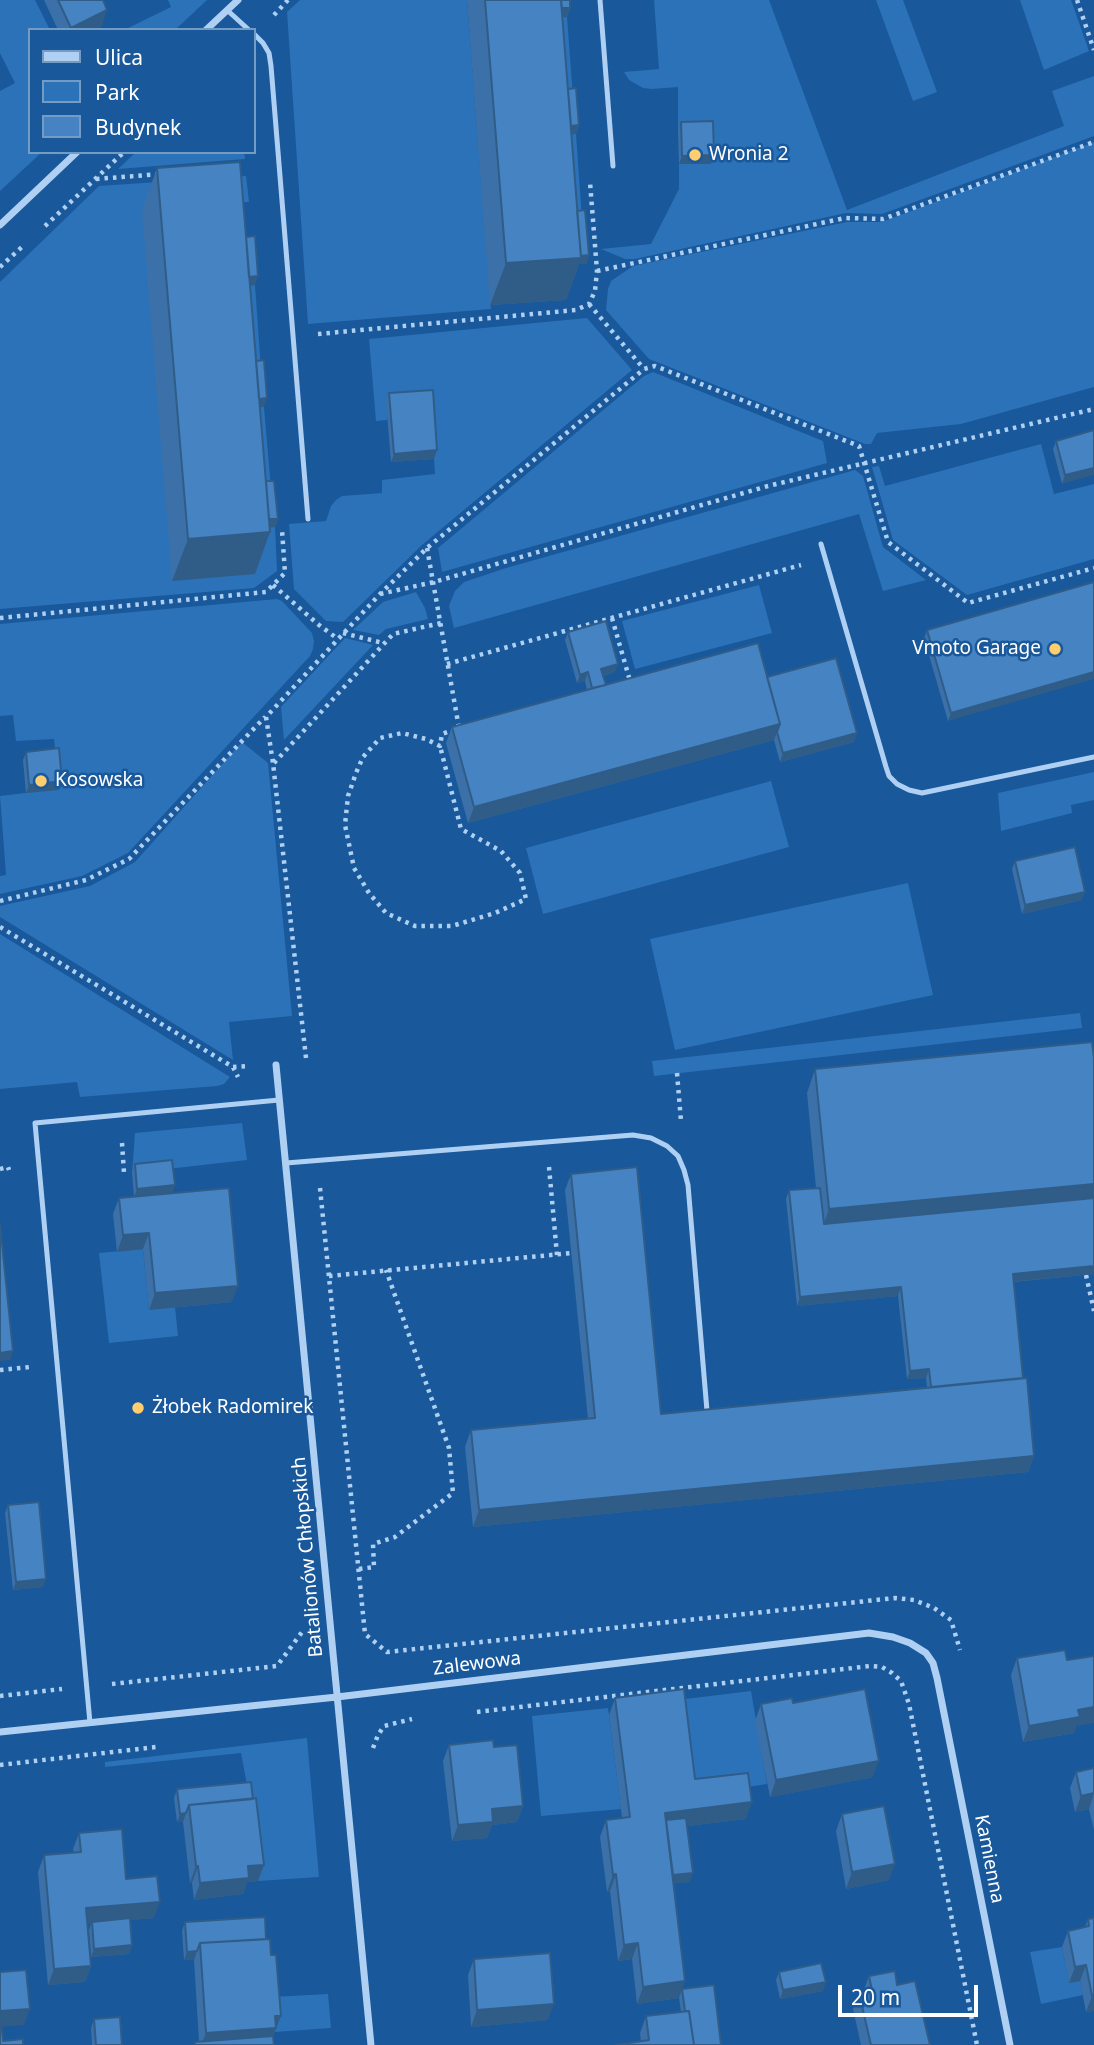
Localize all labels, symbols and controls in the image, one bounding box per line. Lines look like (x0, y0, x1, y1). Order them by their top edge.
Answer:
legend (28, 28, 256, 154)
text: Ulica (95, 43, 143, 71)
text: Park (95, 78, 139, 106)
text: Budynek (95, 113, 181, 141)
place label: Wronia 2 (709, 144, 789, 166)
marker: Wronia 2 (687, 147, 703, 163)
place label: Vmoto Garage (912, 638, 1041, 660)
marker: Vmoto Garage (1047, 641, 1063, 657)
place label: Kosowska (55, 770, 143, 792)
marker: Kosowska (33, 773, 49, 789)
place label: Żłobek Radomirek (152, 1397, 313, 1419)
marker: Żłobek Radomirek (130, 1400, 146, 1416)
street label: Batalionów Chłopskich (288, 1456, 328, 1658)
street label: Zalewowa (432, 1647, 522, 1681)
street label: Kamienna (969, 1813, 1009, 1905)
scale bar (842, 1972, 982, 2016)
text: 20 m (851, 1983, 900, 2011)

